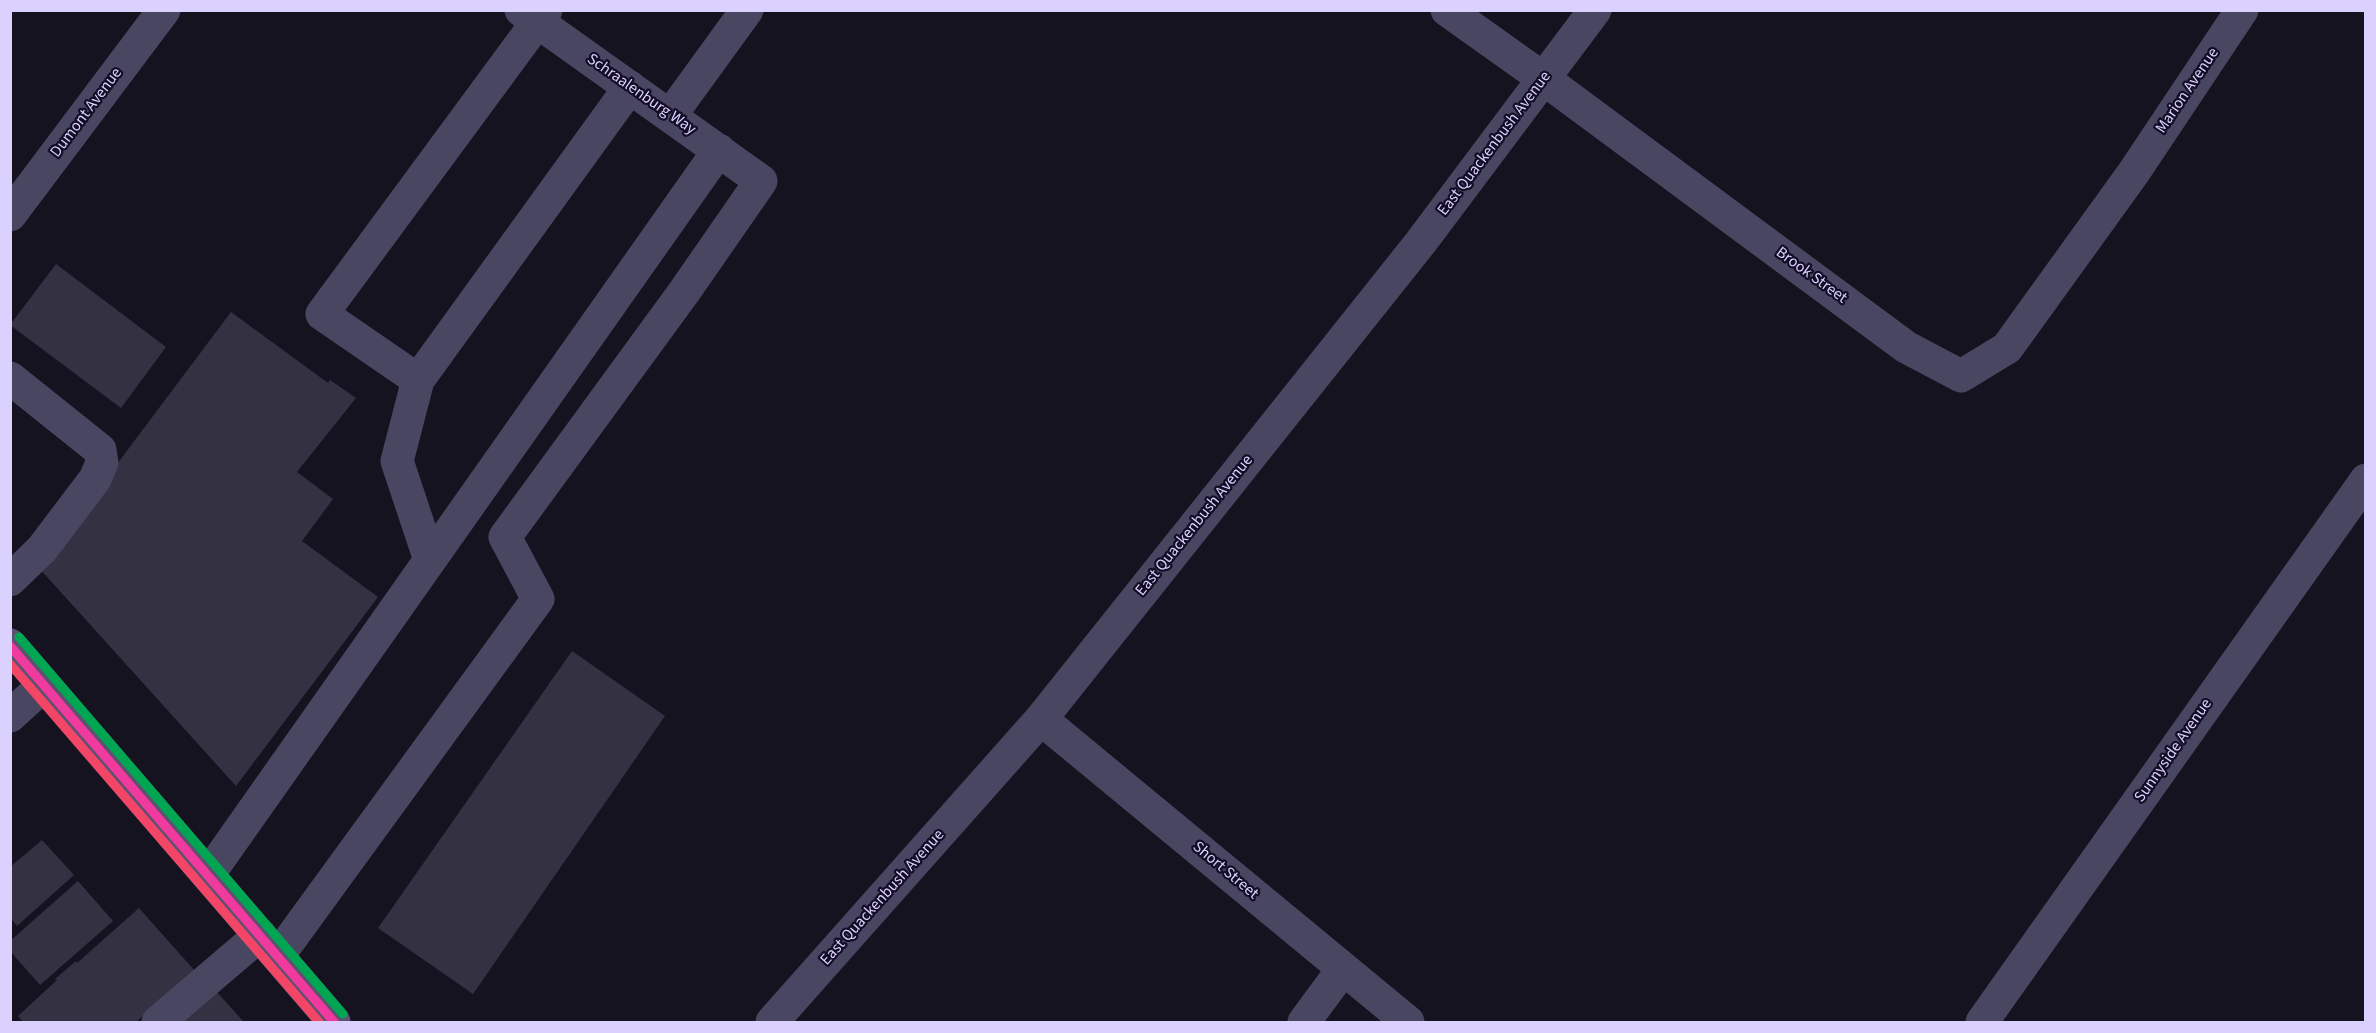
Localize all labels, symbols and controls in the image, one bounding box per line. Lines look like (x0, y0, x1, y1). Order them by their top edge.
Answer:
street label: Marion Avenue (2152, 45, 2224, 137)
street label: Schraalenburg Way (583, 50, 699, 140)
street label: Dumont Avenue (47, 64, 127, 162)
street label: East Quackenbush Avenue (1434, 68, 1556, 220)
street label: Brook Street (1772, 244, 1850, 308)
street label: East Quackenbush Avenue (1132, 452, 1258, 600)
street label: Sunnyside Avenue (2131, 695, 2217, 807)
street label: East Quackenbush Avenue (817, 826, 949, 970)
street label: Short Street (1188, 838, 1262, 904)

